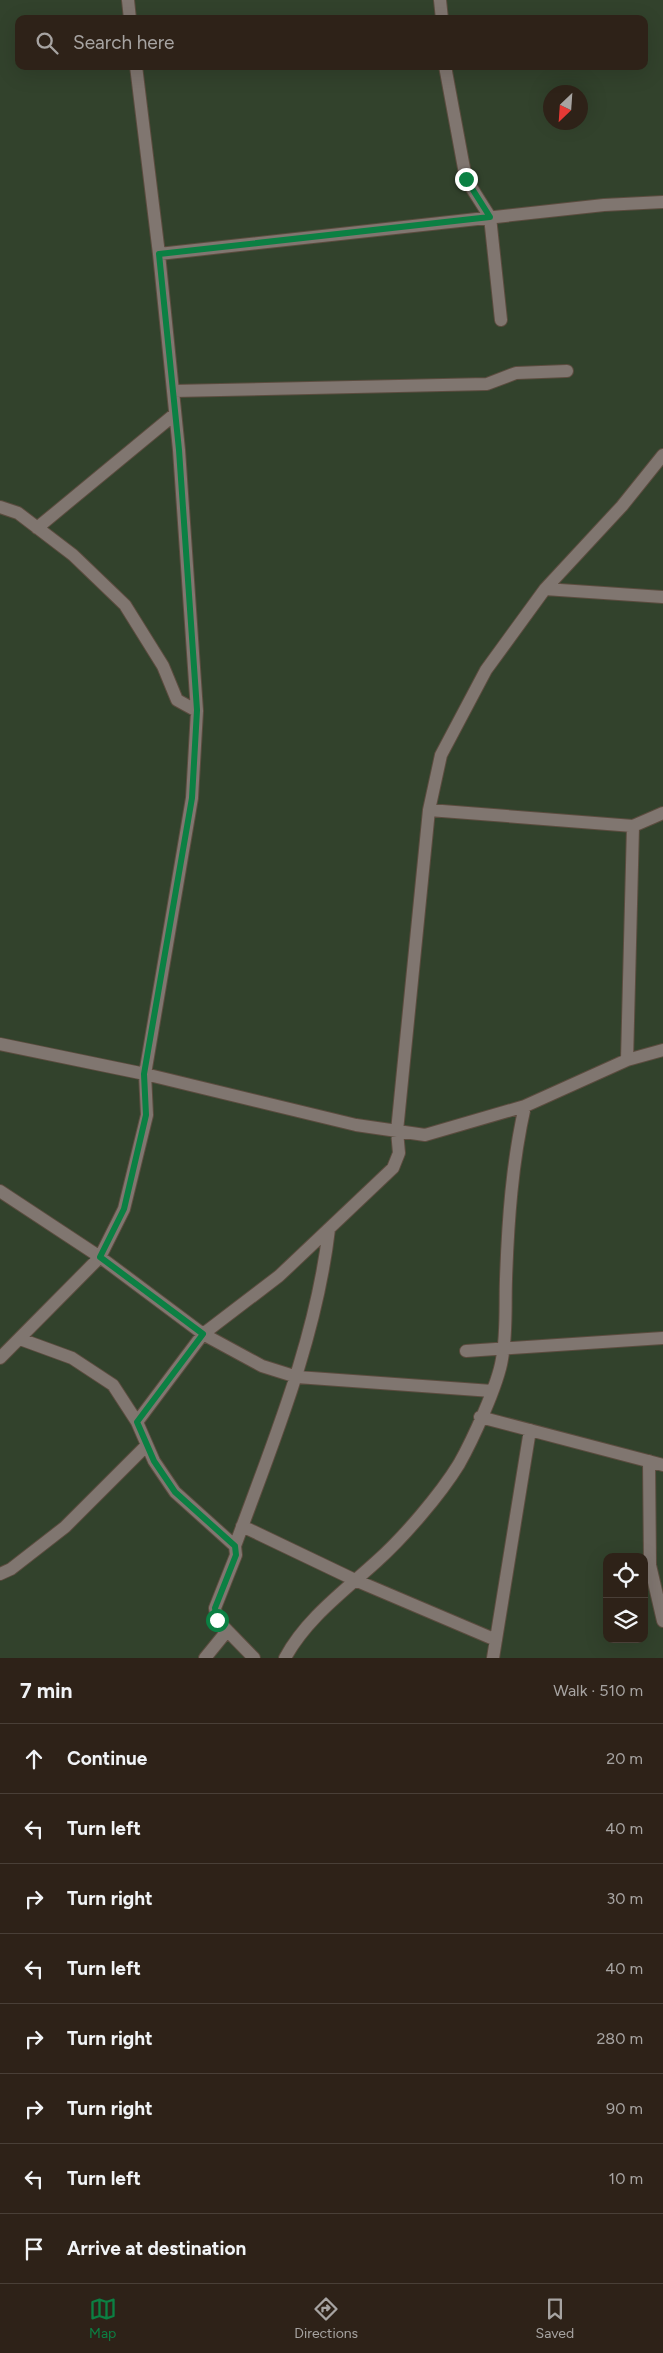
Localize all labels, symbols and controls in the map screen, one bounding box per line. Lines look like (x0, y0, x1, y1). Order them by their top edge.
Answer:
search box (15, 15, 648, 70)
icon: search (33, 29, 61, 57)
text: Search here (73, 31, 175, 54)
north arrow (543, 85, 588, 130)
route end (455, 168, 478, 191)
map controls (603, 1553, 648, 1643)
button: locate (603, 1553, 648, 1598)
button: layers (603, 1598, 648, 1643)
route start (206, 1609, 229, 1632)
text: 7 min (20, 1678, 72, 1703)
text: Walk · 510 m (553, 1681, 643, 1700)
icon: ahead (20, 1745, 48, 1773)
text: Continue (67, 1747, 147, 1770)
text: 20 m (606, 1749, 643, 1768)
icon: left (20, 1815, 48, 1843)
text: Turn left (67, 1817, 141, 1840)
text: 40 m (605, 1819, 643, 1838)
icon: right (20, 1885, 48, 1913)
text: Turn right (67, 1887, 153, 1910)
text: 30 m (606, 1889, 643, 1908)
icon: left (20, 1955, 48, 1983)
text: Turn left (67, 1957, 141, 1980)
text: 40 m (605, 1959, 643, 1978)
icon: right (20, 2025, 48, 2053)
text: Turn right (67, 2027, 153, 2050)
text: 280 m (596, 2029, 643, 2048)
icon: right (20, 2095, 48, 2123)
text: Turn right (67, 2097, 153, 2120)
text: 90 m (606, 2099, 643, 2118)
icon: left (20, 2165, 48, 2193)
text: Turn left (67, 2167, 141, 2190)
text: 10 m (609, 2169, 643, 2188)
icon: arrive (20, 2235, 48, 2263)
text: Arrive at destination (67, 2237, 246, 2260)
tab: Map (89, 2295, 117, 2342)
tab: Directions (294, 2295, 358, 2342)
tab: Saved (536, 2295, 574, 2342)

